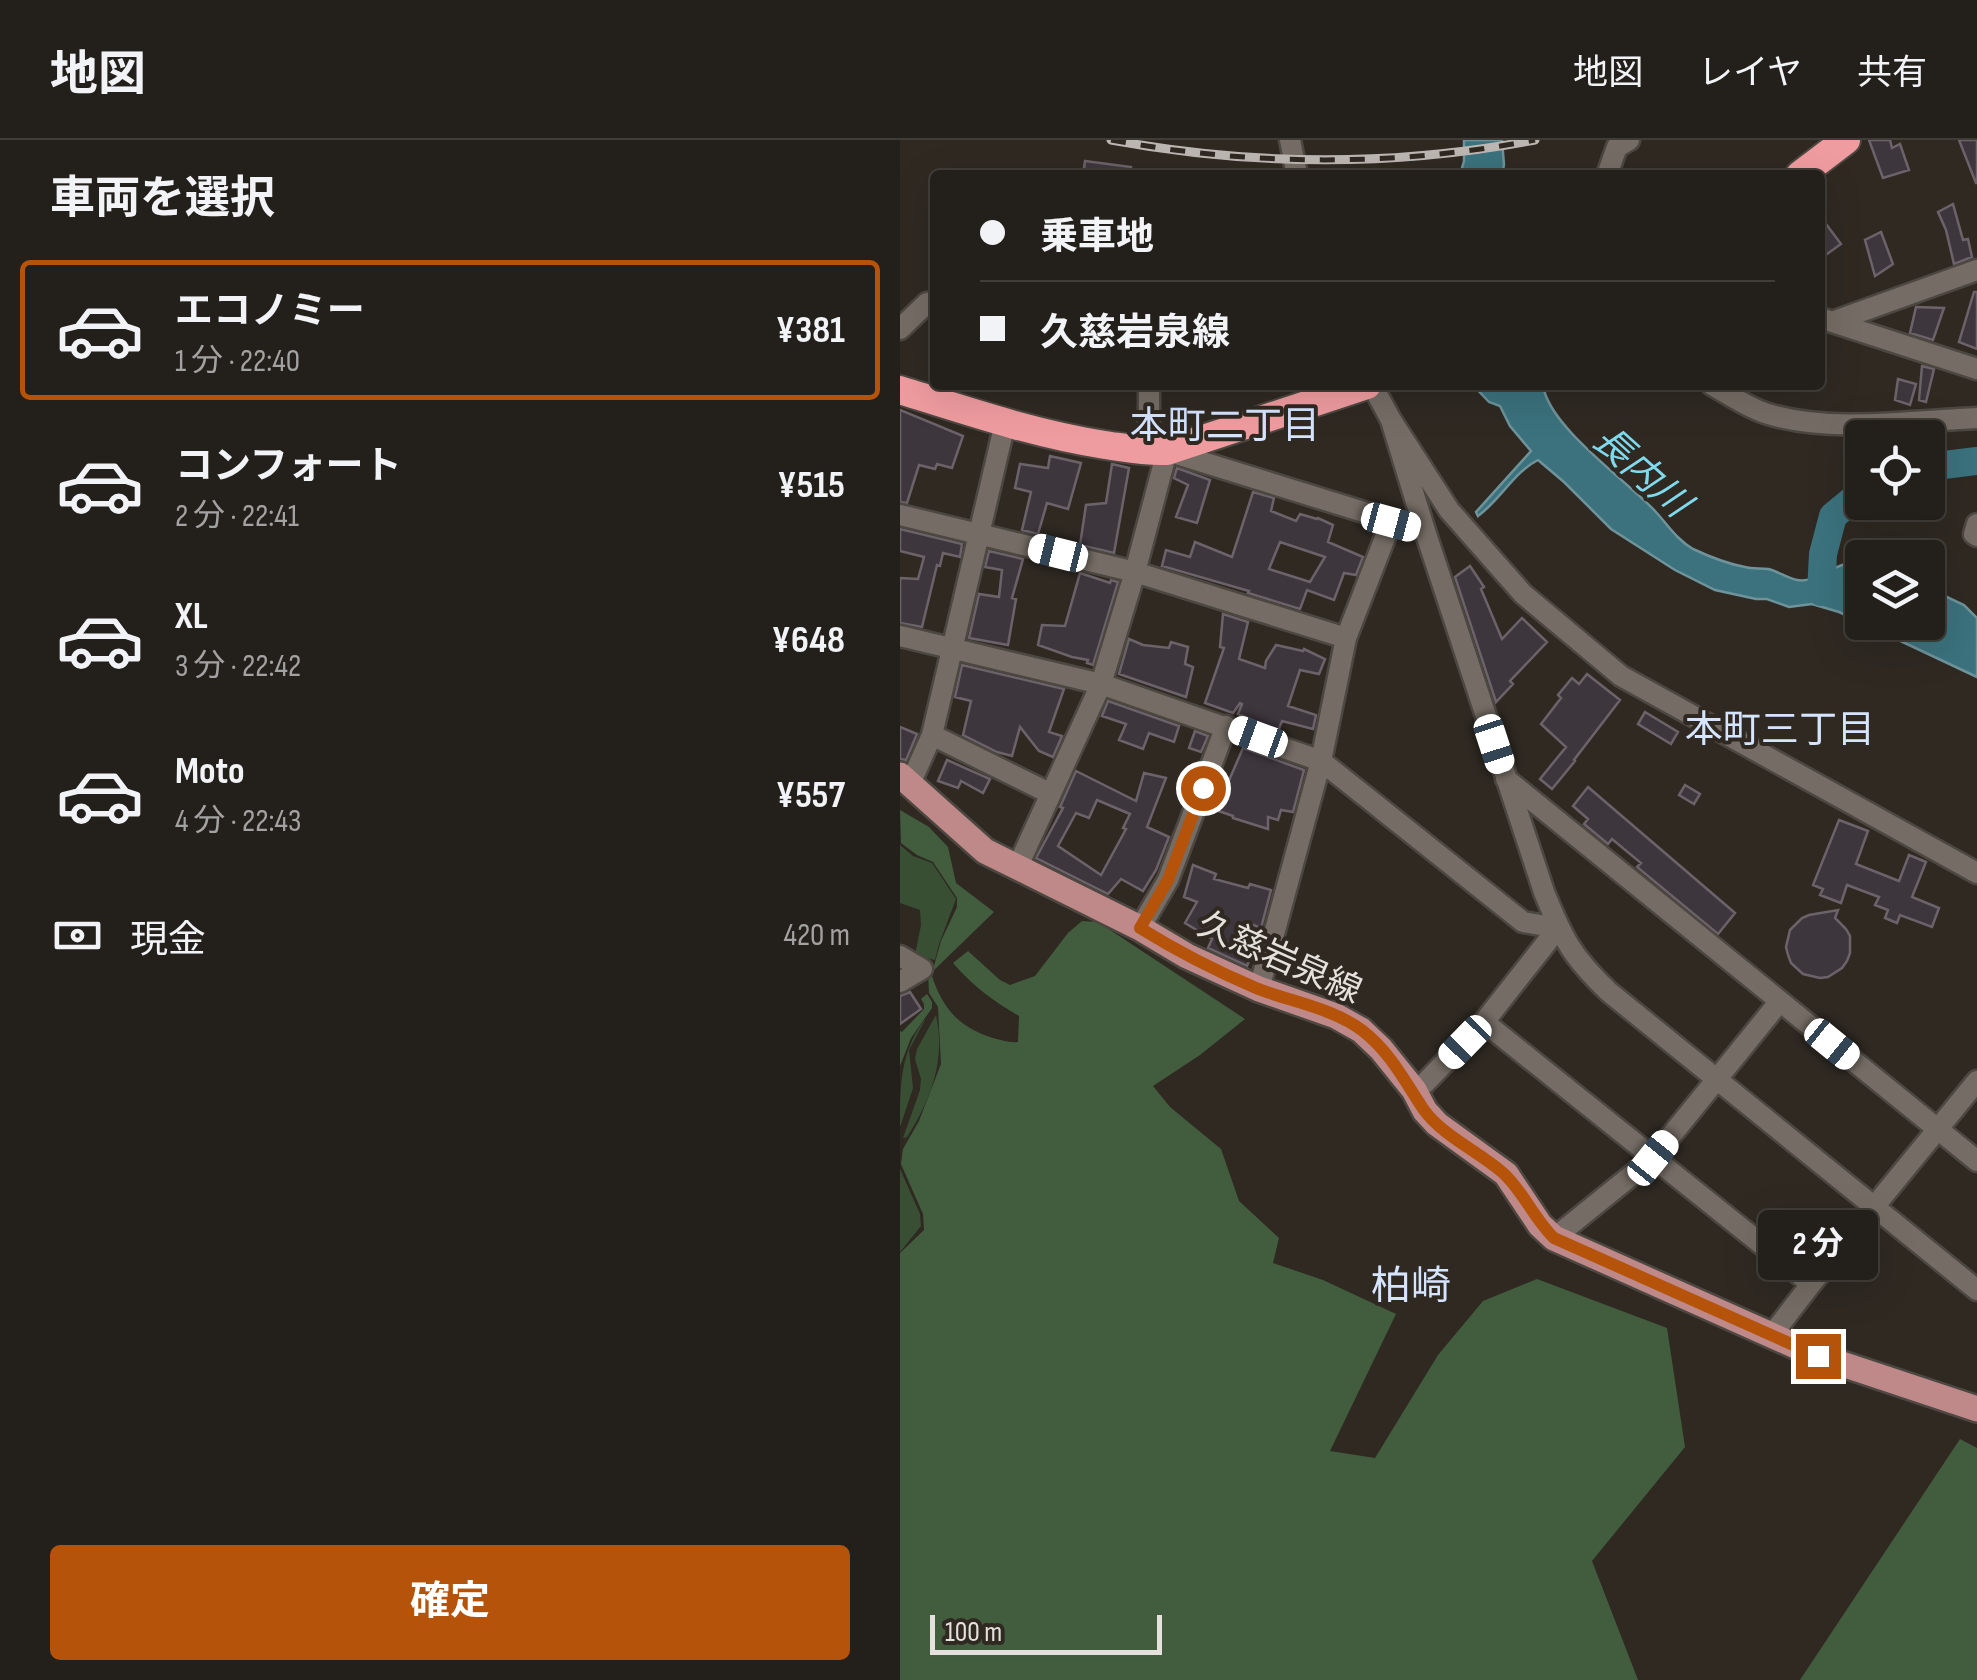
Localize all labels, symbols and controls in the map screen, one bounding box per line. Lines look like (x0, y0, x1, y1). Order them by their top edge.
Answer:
text: 地図 (50, 47, 146, 104)
text: 地図 (1573, 52, 1643, 95)
text: レイヤ (1698, 52, 1802, 95)
text: 共有 (1857, 52, 1927, 95)
text: 車両を選択 (50, 172, 275, 227)
text: 乗車地 (1040, 215, 1154, 260)
icon: car (55, 285, 145, 375)
text: エコノミー (175, 289, 365, 334)
text: ¥381 (776, 308, 845, 353)
text: 久慈岩泉線 (1040, 311, 1230, 356)
text: 1 分 · 22:40 (175, 342, 300, 381)
district label: 本町二丁目 (1130, 404, 1320, 449)
water label: 長内川 (1584, 417, 1701, 530)
map controls (1845, 420, 1945, 640)
button: locate (1845, 420, 1945, 520)
icon: car (55, 440, 145, 530)
text: コンフォート (175, 444, 402, 489)
text: ¥515 (777, 463, 845, 508)
text: 2 分 · 22:41 (175, 497, 299, 536)
car (1358, 500, 1424, 544)
car (1025, 531, 1091, 575)
button: layers (1845, 540, 1945, 640)
text: XL (175, 594, 208, 639)
icon: car (55, 595, 145, 685)
text: ¥648 (772, 618, 845, 663)
text: 3 分 · 22:42 (175, 647, 301, 686)
district label: 本町三丁目 (1685, 708, 1875, 753)
car (1470, 711, 1518, 777)
car (1225, 713, 1291, 761)
text: Moto (175, 749, 245, 794)
icon: car (55, 750, 145, 840)
route start (1181, 766, 1226, 811)
text: ¥557 (776, 773, 845, 818)
text: 4 分 · 22:43 (175, 802, 301, 841)
street label: 久慈岩泉線 (1191, 903, 1368, 1014)
icon: cash (50, 908, 105, 963)
text: 420 m (783, 916, 850, 955)
text: 現金 (130, 918, 206, 963)
car (1433, 1010, 1497, 1074)
car (1799, 1013, 1865, 1075)
car (1622, 1125, 1684, 1191)
callout: 2 分 (1758, 1211, 1878, 1281)
text: 2 分 (1792, 1225, 1844, 1264)
district label: 柏崎 (1371, 1263, 1451, 1311)
route end (1796, 1334, 1841, 1379)
button: 確定 (50, 1545, 850, 1660)
scale bar (930, 1610, 1162, 1654)
text: 100 m (945, 1616, 1002, 1649)

